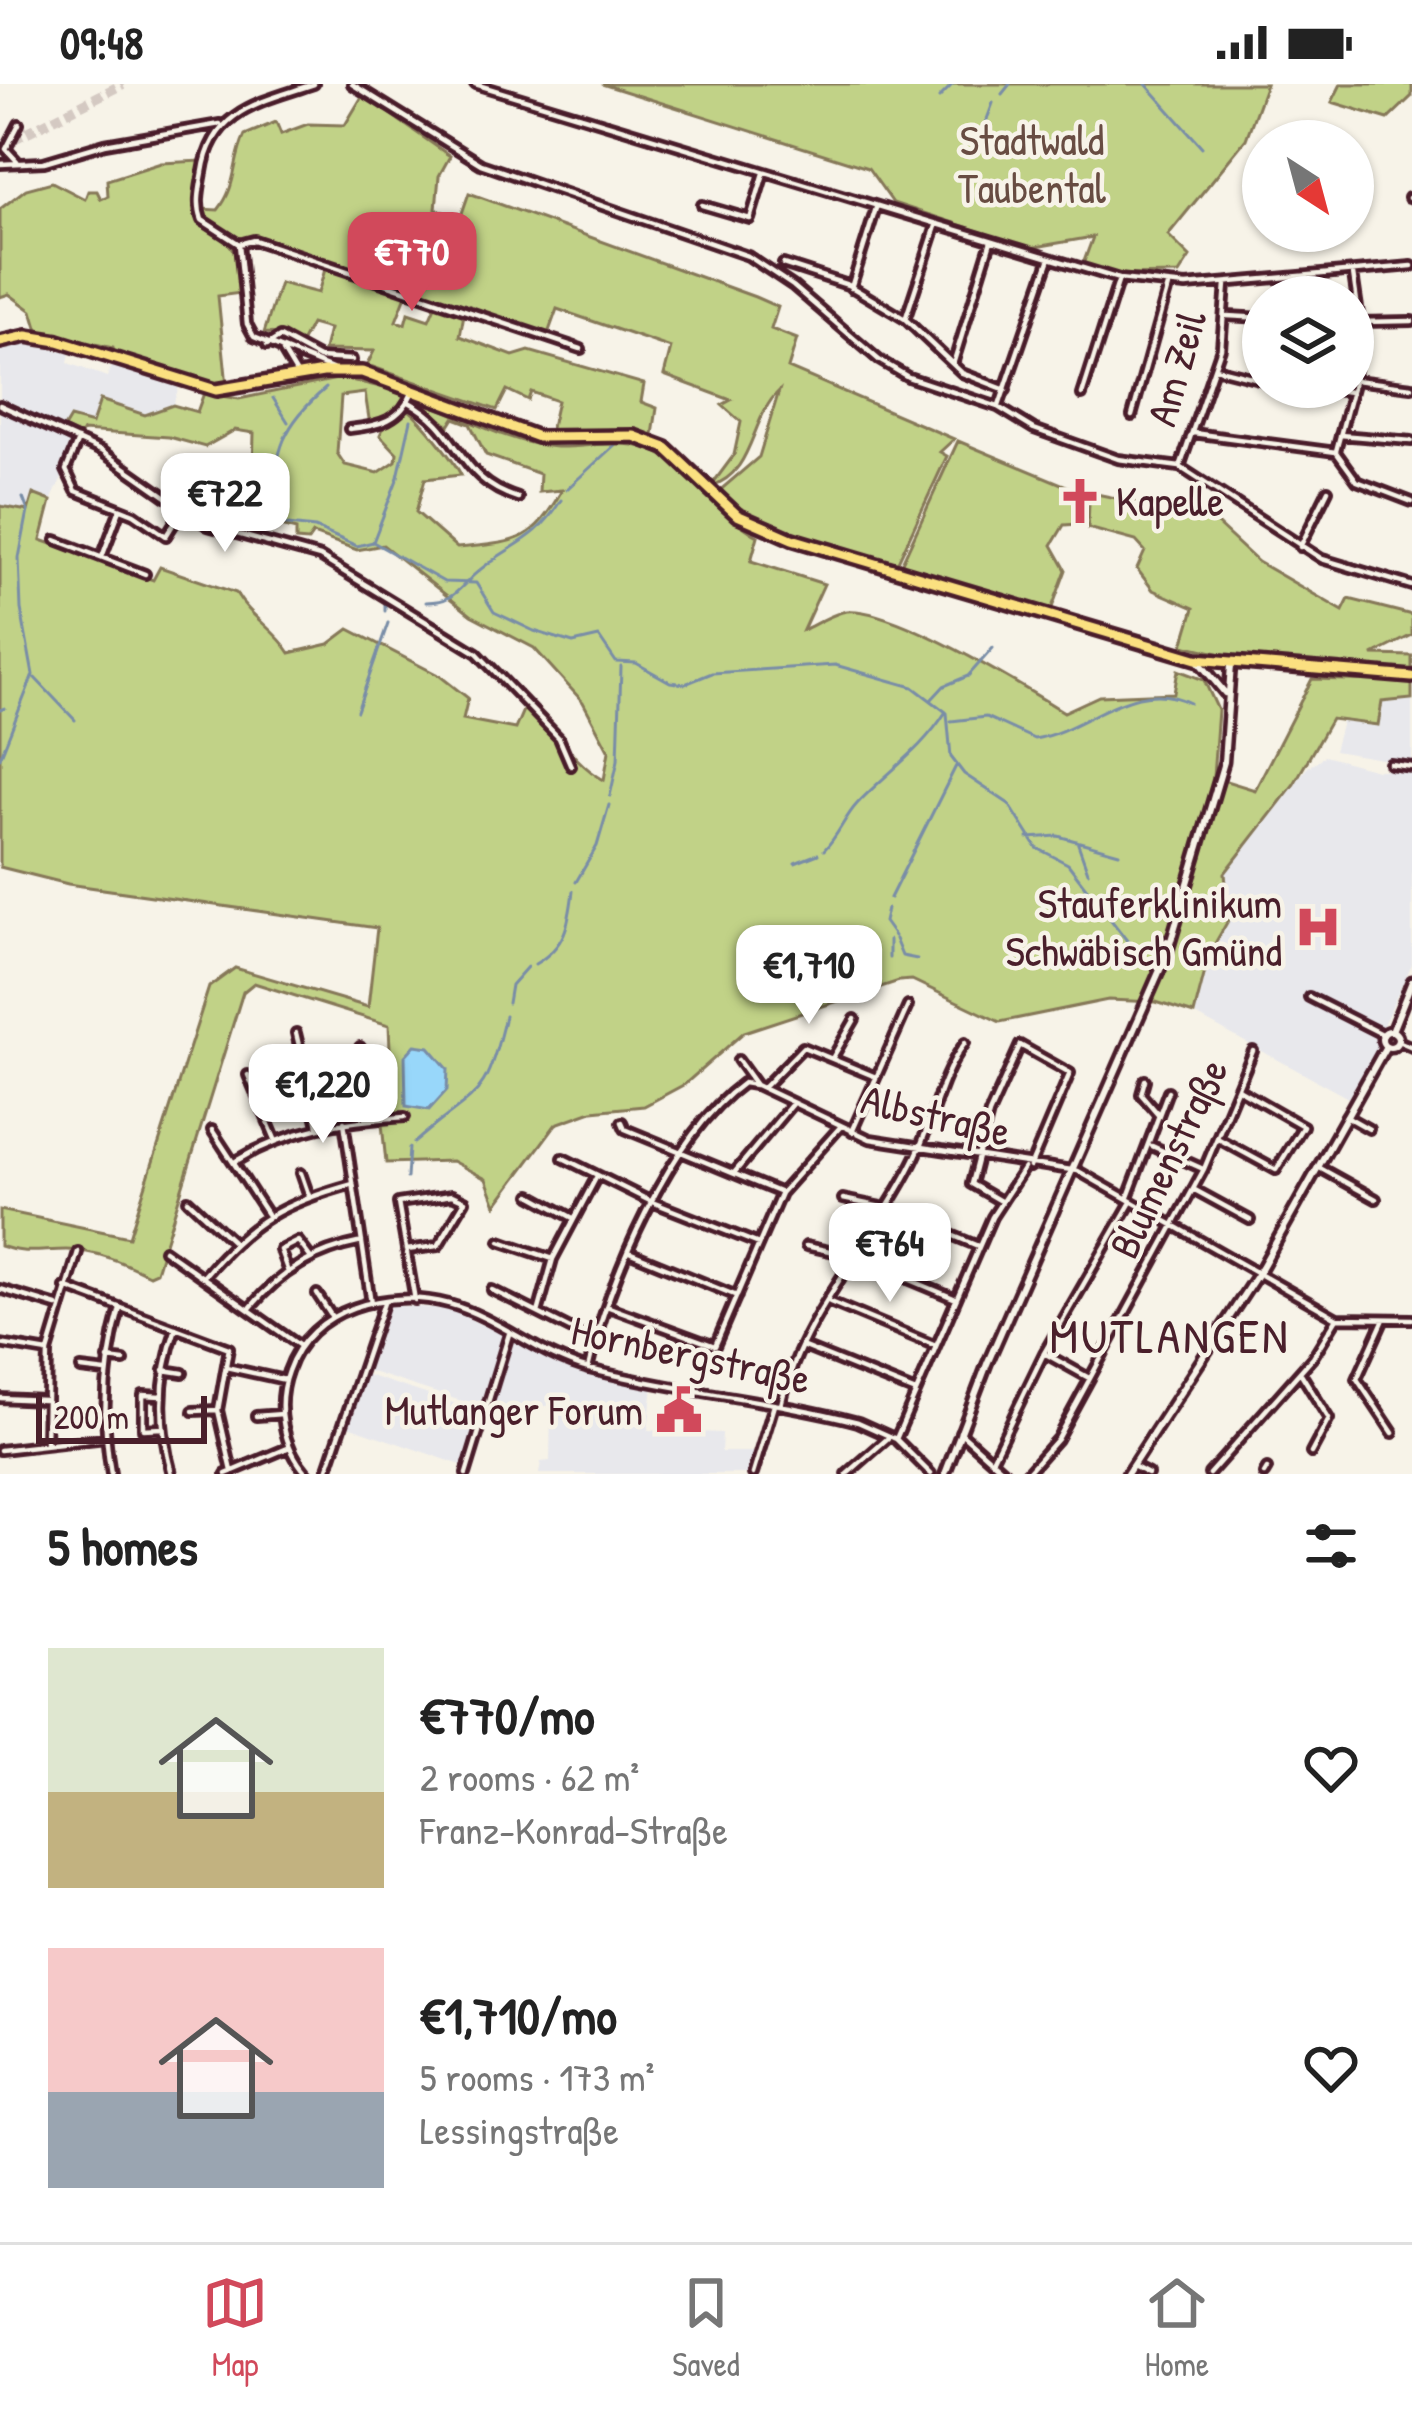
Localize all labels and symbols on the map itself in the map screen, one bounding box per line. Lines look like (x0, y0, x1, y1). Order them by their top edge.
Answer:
park label: Stadtwald Taubental (958, 111, 1107, 216)
north arrow (1242, 120, 1374, 252)
pin: €770 (341, 212, 483, 314)
street label: Am Zeil (1132, 303, 1219, 432)
pin: €722 (154, 453, 296, 555)
place label: Kapelle (1116, 472, 1224, 529)
church icon: Kapelle (1055, 476, 1105, 526)
place label: Stauferklinikum Schwäbisch Gmünd (1006, 874, 1282, 979)
hospital icon: Stauferklinikum Schwäbisch Gmünd (1293, 902, 1343, 952)
pin: €1,710 (711, 925, 907, 1027)
pin: €1,220 (225, 1044, 421, 1146)
street label: Blumenstraße (1095, 1048, 1240, 1267)
street label: Albstraße (856, 1070, 1016, 1159)
pin: €764 (819, 1203, 961, 1305)
street label: Hornbergstraße (566, 1300, 816, 1407)
district label: MUTLANGEN (1049, 1303, 1291, 1368)
place label: Mutlanger Forum (385, 1381, 643, 1438)
public building icon: Mutlanger Forum (654, 1385, 704, 1435)
scale bar (36, 1390, 207, 1443)

